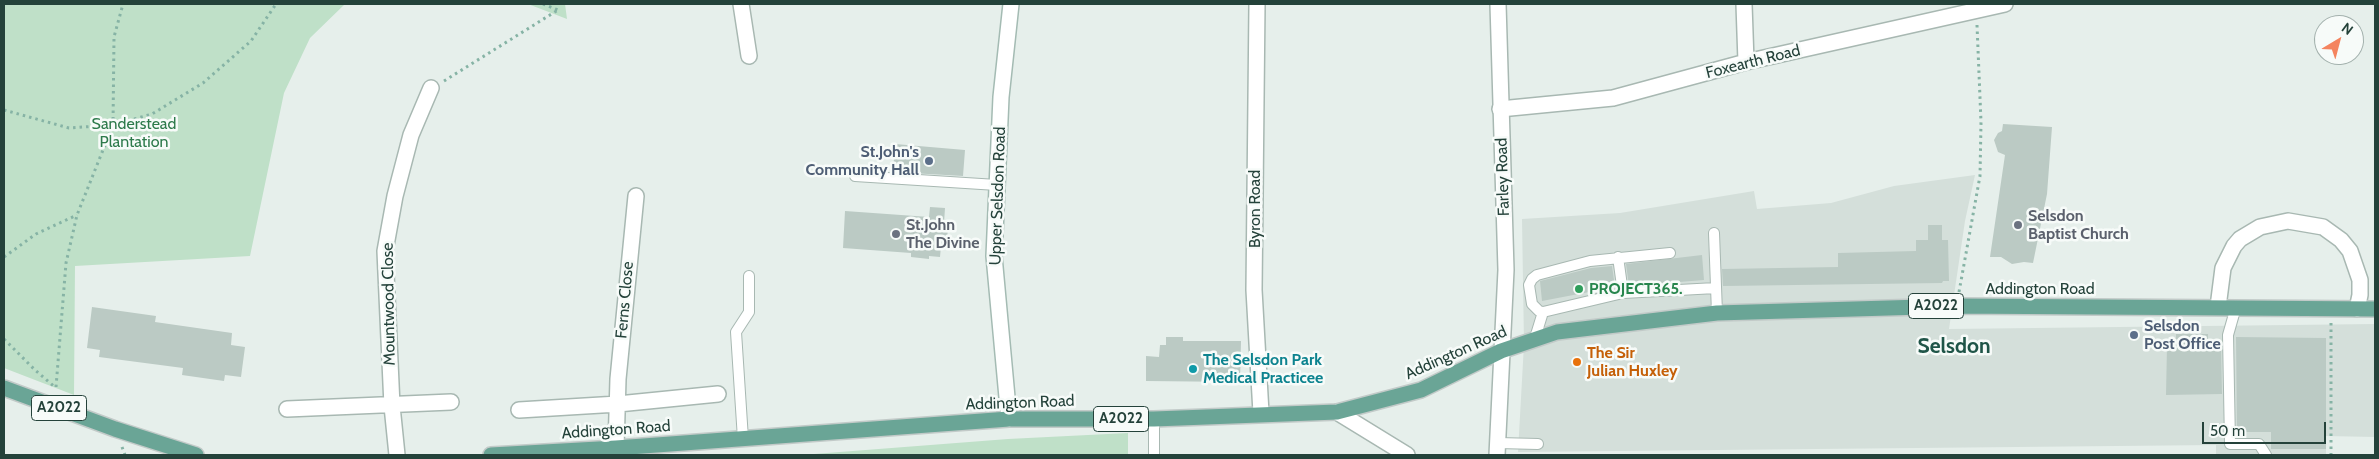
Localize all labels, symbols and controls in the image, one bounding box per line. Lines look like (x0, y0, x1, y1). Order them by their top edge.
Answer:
north arrow (2314, 15, 2364, 65)
text: N (2338, 19, 2357, 39)
street label: Foxearth Road (1704, 41, 1802, 83)
park label: Sanderstead Plantation (92, 114, 176, 152)
street label: Upper Selsdon Road (986, 126, 1010, 266)
street label: Farley Road (1492, 137, 1514, 217)
place label: St.John's Community Hall (805, 142, 919, 180)
marker: St.John's Community Hall (923, 155, 935, 167)
street label: Byron Road (1245, 170, 1265, 248)
place label: Selsdon Baptist Church (2028, 206, 2129, 244)
place label: St.John The Divine (906, 215, 980, 253)
marker: Selsdon Baptist Church (2012, 219, 2024, 231)
marker: St.John The Divine (890, 228, 902, 240)
street label: Mountwood Close (378, 242, 400, 366)
street label: Ferns Close (612, 261, 638, 339)
place label: PROJECT365. (1589, 279, 1683, 299)
street label: Addington Road (1985, 279, 2095, 299)
marker: PROJECT365. (1573, 283, 1585, 295)
road number: A2022 (1908, 294, 1964, 318)
place label: Selsdon Post Office (2144, 316, 2221, 354)
street label: Addington Road (1402, 322, 1510, 384)
marker: Selsdon Post Office (2128, 329, 2140, 341)
district label: Selsdon (1918, 334, 1990, 360)
place label: The Sir Julian Huxley (1587, 343, 1678, 381)
place label: The Selsdon Park Medical Practicee (1203, 350, 1323, 388)
marker: The Sir Julian Huxley (1571, 356, 1583, 368)
marker: The Selsdon Park Medical Practicee (1187, 363, 1199, 375)
street label: Addington Road (965, 392, 1075, 414)
road number: A2022 (32, 396, 86, 420)
road number: A2022 (1094, 406, 1148, 432)
scale bar (2204, 412, 2328, 444)
street label: Addington Road (561, 417, 671, 443)
text: 50 m (2210, 422, 2245, 440)

